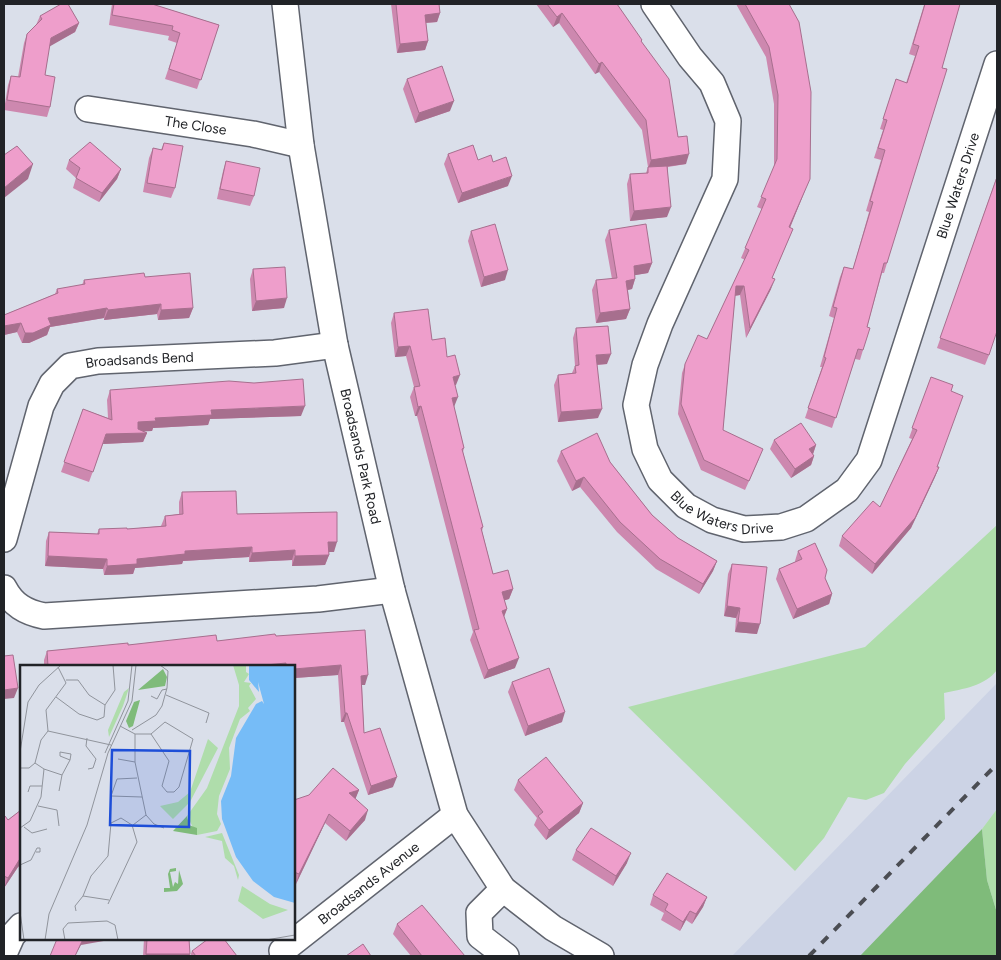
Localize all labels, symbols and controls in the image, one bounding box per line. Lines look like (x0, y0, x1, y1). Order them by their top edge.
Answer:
street label: The Close (164, 113, 228, 139)
street label: Blue Waters Drive (933, 130, 983, 241)
street label: Broadsands Bend (84, 349, 194, 372)
street label: Broadsands Park Road (336, 387, 384, 526)
street label: Blue Waters Drive (667, 487, 774, 538)
inset map (20, 665, 295, 940)
street label: Broadsands Avenue (315, 838, 423, 928)

